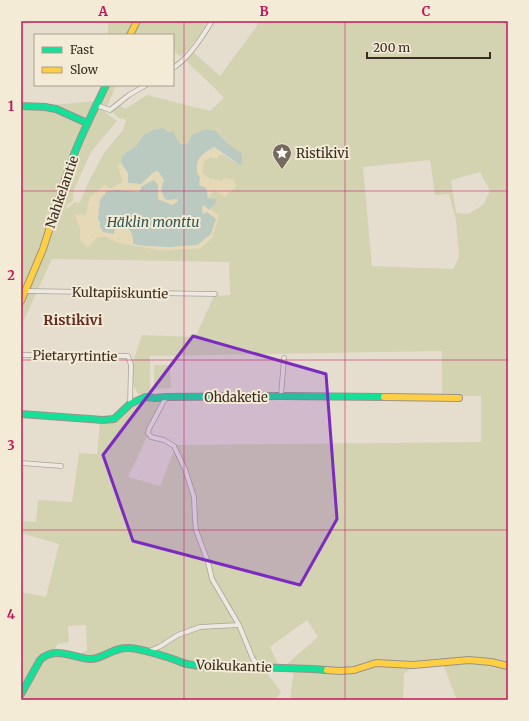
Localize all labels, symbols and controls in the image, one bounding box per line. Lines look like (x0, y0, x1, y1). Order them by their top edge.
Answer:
text: A (97, 3, 108, 20)
text: B (259, 3, 269, 20)
text: C (422, 3, 431, 20)
legend (34, 34, 174, 86)
scale bar (367, 34, 490, 60)
text: 200 m (373, 40, 410, 55)
text: Fast (70, 42, 94, 57)
text: Slow (70, 62, 99, 77)
text: 1 (8, 98, 14, 115)
place icon: Ristikivi (271, 142, 293, 170)
place label: Ristikivi (296, 145, 349, 162)
street label: Nahkelantie (42, 153, 82, 231)
water label: Häklin monttu (106, 213, 199, 231)
text: 2 (7, 267, 15, 284)
street label: Kultapiiskuntie (72, 284, 169, 302)
district label: Ristikivi (43, 311, 103, 329)
street label: Pietaryrtintie (32, 347, 118, 365)
street label: Ohdaketie (204, 389, 268, 406)
text: 3 (7, 437, 15, 454)
text: 4 (7, 606, 16, 623)
street label: Voikukantie (195, 656, 272, 676)

